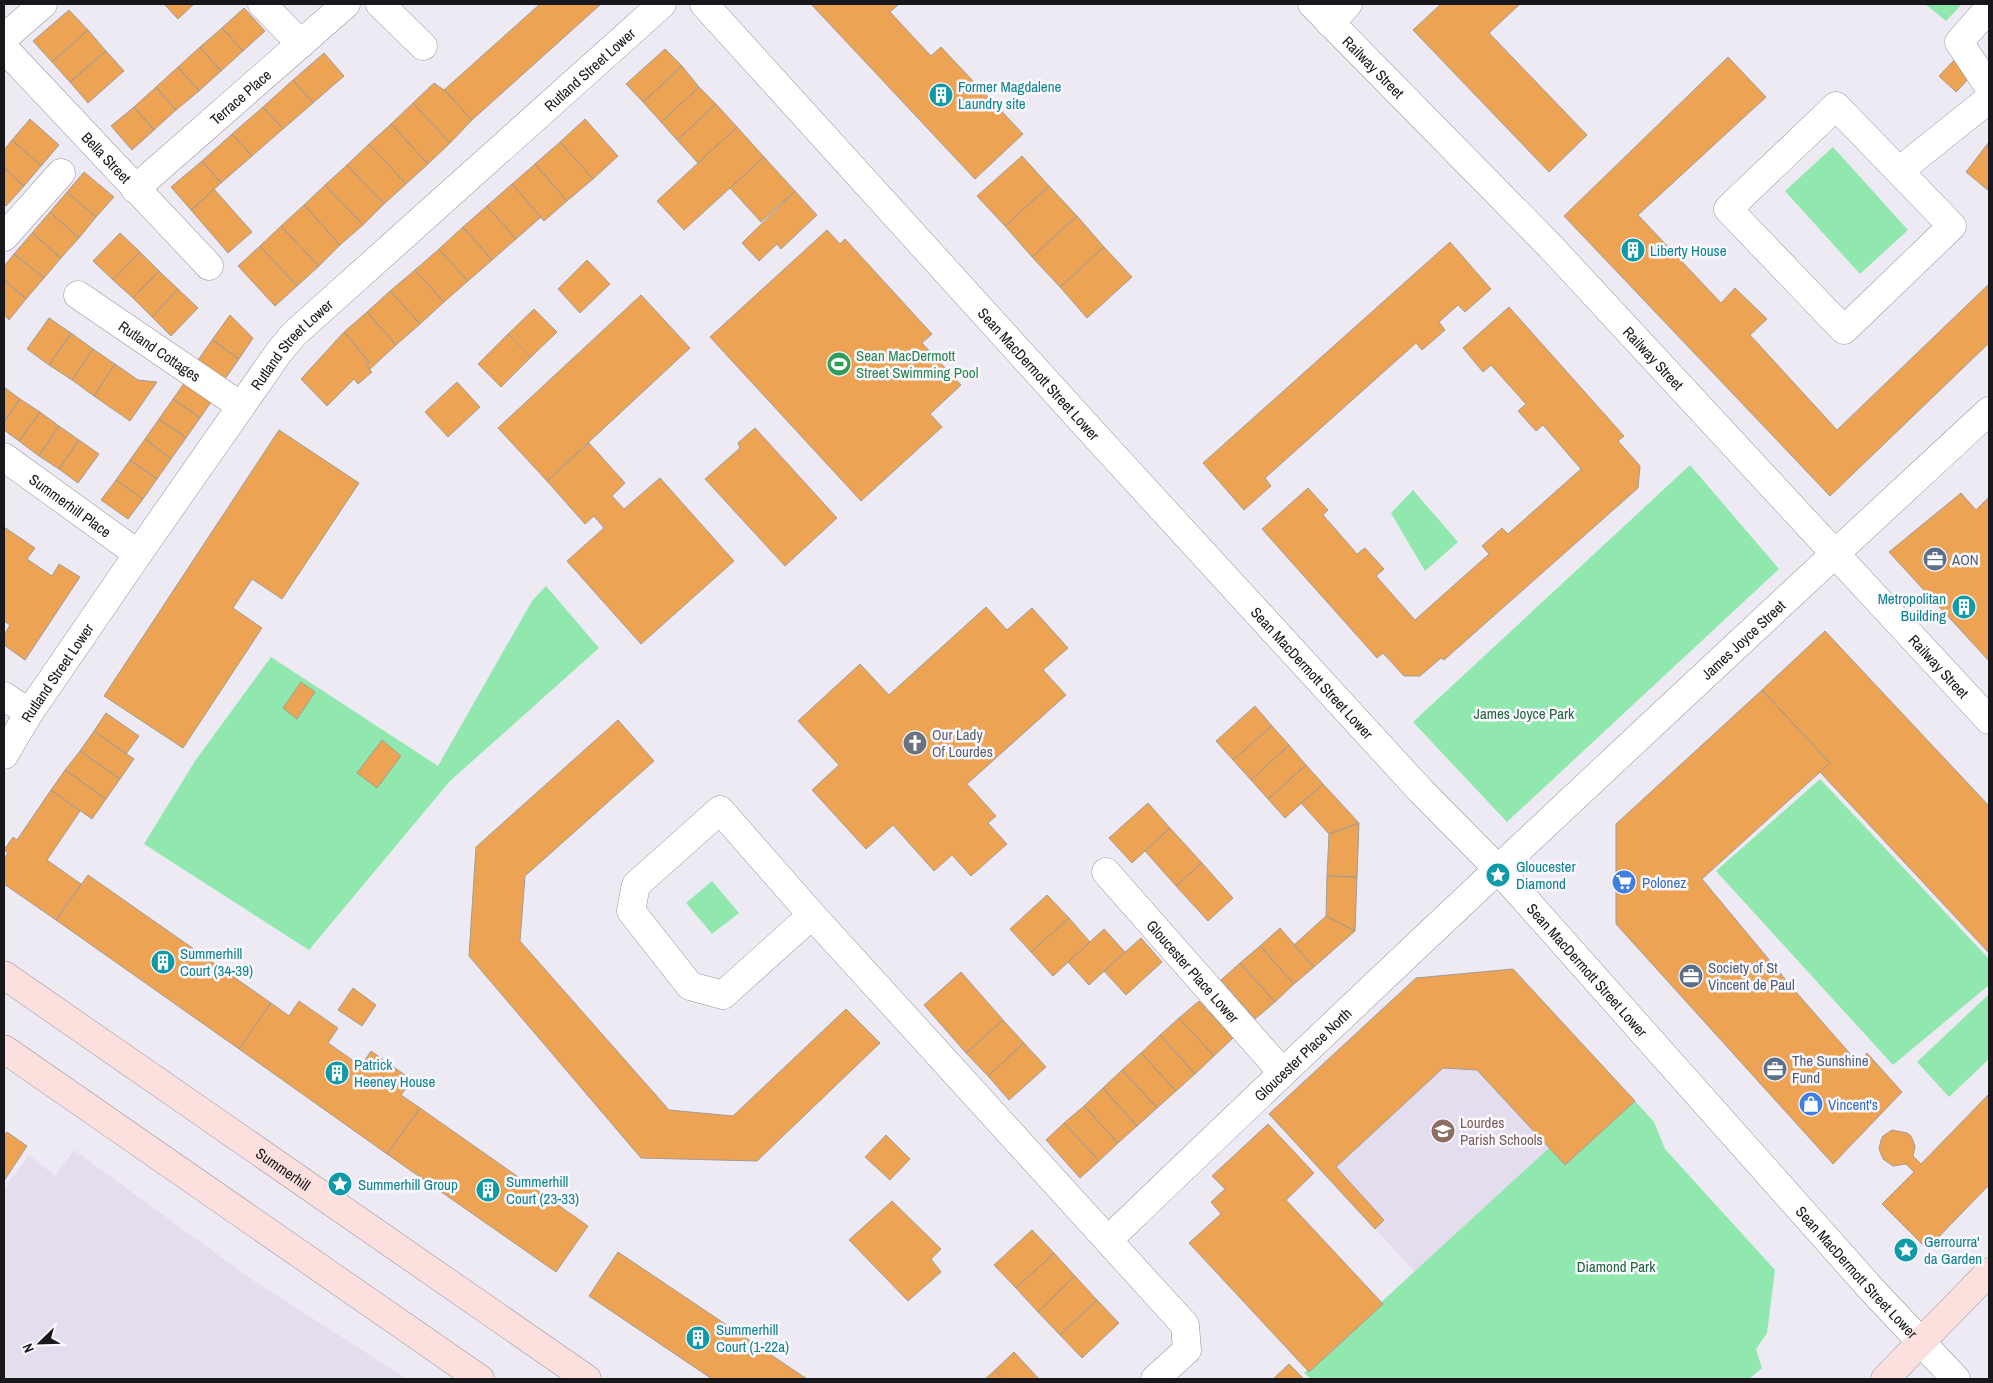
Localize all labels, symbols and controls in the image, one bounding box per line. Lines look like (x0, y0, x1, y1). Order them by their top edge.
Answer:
street label: Rutland Street Lower (539, 23, 639, 116)
street label: Railway Street (1338, 31, 1410, 103)
street label: Terrace Place (205, 64, 276, 129)
place label: Former Magdalene Laundry site (958, 76, 1061, 114)
building icon: Former Magdalene Laundry site (928, 82, 954, 108)
street label: Bella Street (77, 127, 137, 188)
building icon: Liberty House (1620, 237, 1646, 263)
place label: Liberty House (1650, 240, 1727, 261)
street label: Rutland Street Lower (245, 294, 337, 394)
street label: Sean MacDermott Street Lower (973, 303, 1105, 445)
street label: Rutland Cottages (115, 315, 205, 386)
street label: Railway Street (1619, 321, 1689, 395)
place label: Sean MacDermott Street Swimming Pool (856, 345, 978, 383)
sports icon: Sean MacDermott Street Swimming Pool (826, 351, 852, 377)
street label: Summerhill Place (25, 468, 116, 542)
office icon: AON (1922, 546, 1948, 572)
place label: AON (1951, 549, 1979, 570)
place label: Metropolitan Building (1878, 588, 1946, 626)
building icon: Metropolitan Building (1951, 594, 1977, 620)
street label: James Joyce Street (1696, 595, 1790, 684)
street label: Sean MacDermott Street Lower (1246, 602, 1378, 743)
street label: Rutland Street Lower (16, 619, 98, 726)
street label: Railway Street (1904, 630, 1974, 703)
park label: James Joyce Park (1474, 703, 1575, 724)
place label: Our Lady Of Lourdes (932, 724, 993, 762)
church icon: Our Lady Of Lourdes (902, 730, 928, 756)
place label: Gloucester Diamond (1516, 856, 1575, 894)
place icon: Gloucester Diamond (1485, 862, 1511, 888)
supermarket icon: Polonez (1611, 869, 1637, 895)
place label: Polonez (1642, 872, 1686, 893)
street label: Sean MacDermott Street Lower (1522, 898, 1653, 1041)
street label: Gloucester Place Lower (1142, 915, 1244, 1027)
place label: Summerhill Court (34-39) (180, 943, 253, 981)
building icon: Summerhill Court (34-39) (150, 949, 176, 975)
place label: Society of St Vincent de Paul (1708, 957, 1795, 995)
office icon: Society of St Vincent de Paul (1678, 963, 1704, 989)
street label: Gloucester Place North (1249, 1003, 1356, 1106)
place label: The Sunshine Fund (1792, 1050, 1869, 1088)
place label: Patrick Heeney House (354, 1054, 436, 1092)
office icon: The Sunshine Fund (1762, 1056, 1788, 1082)
building icon: Patrick Heeney House (324, 1060, 350, 1086)
shop icon: Vincent's (1798, 1091, 1824, 1117)
place label: Vincent's (1828, 1094, 1878, 1115)
place label: Lourdes Parish Schools (1460, 1112, 1543, 1150)
school or university icon: Lourdes Parish Schools (1430, 1118, 1456, 1144)
street label: Summerhill (252, 1142, 315, 1195)
place icon: Summerhill Group (327, 1171, 353, 1197)
place label: Summerhill Court (23-33) (506, 1171, 579, 1209)
place label: Summerhill Group (358, 1174, 458, 1195)
building icon: Summerhill Court (23-33) (475, 1177, 501, 1203)
street label: Sean MacDermott Street Lower (1791, 1201, 1923, 1343)
place label: Gerrourra' da Garden (1924, 1231, 1982, 1269)
place icon: Gerrourra' da Garden (1893, 1237, 1919, 1263)
park label: Diamond Park (1577, 1256, 1656, 1277)
north arrow (15, 1318, 65, 1368)
place label: Summerhill Court (1-22a) (716, 1319, 789, 1357)
building icon: Summerhill Court (1-22a) (685, 1325, 711, 1351)
text: N (18, 1341, 38, 1355)

